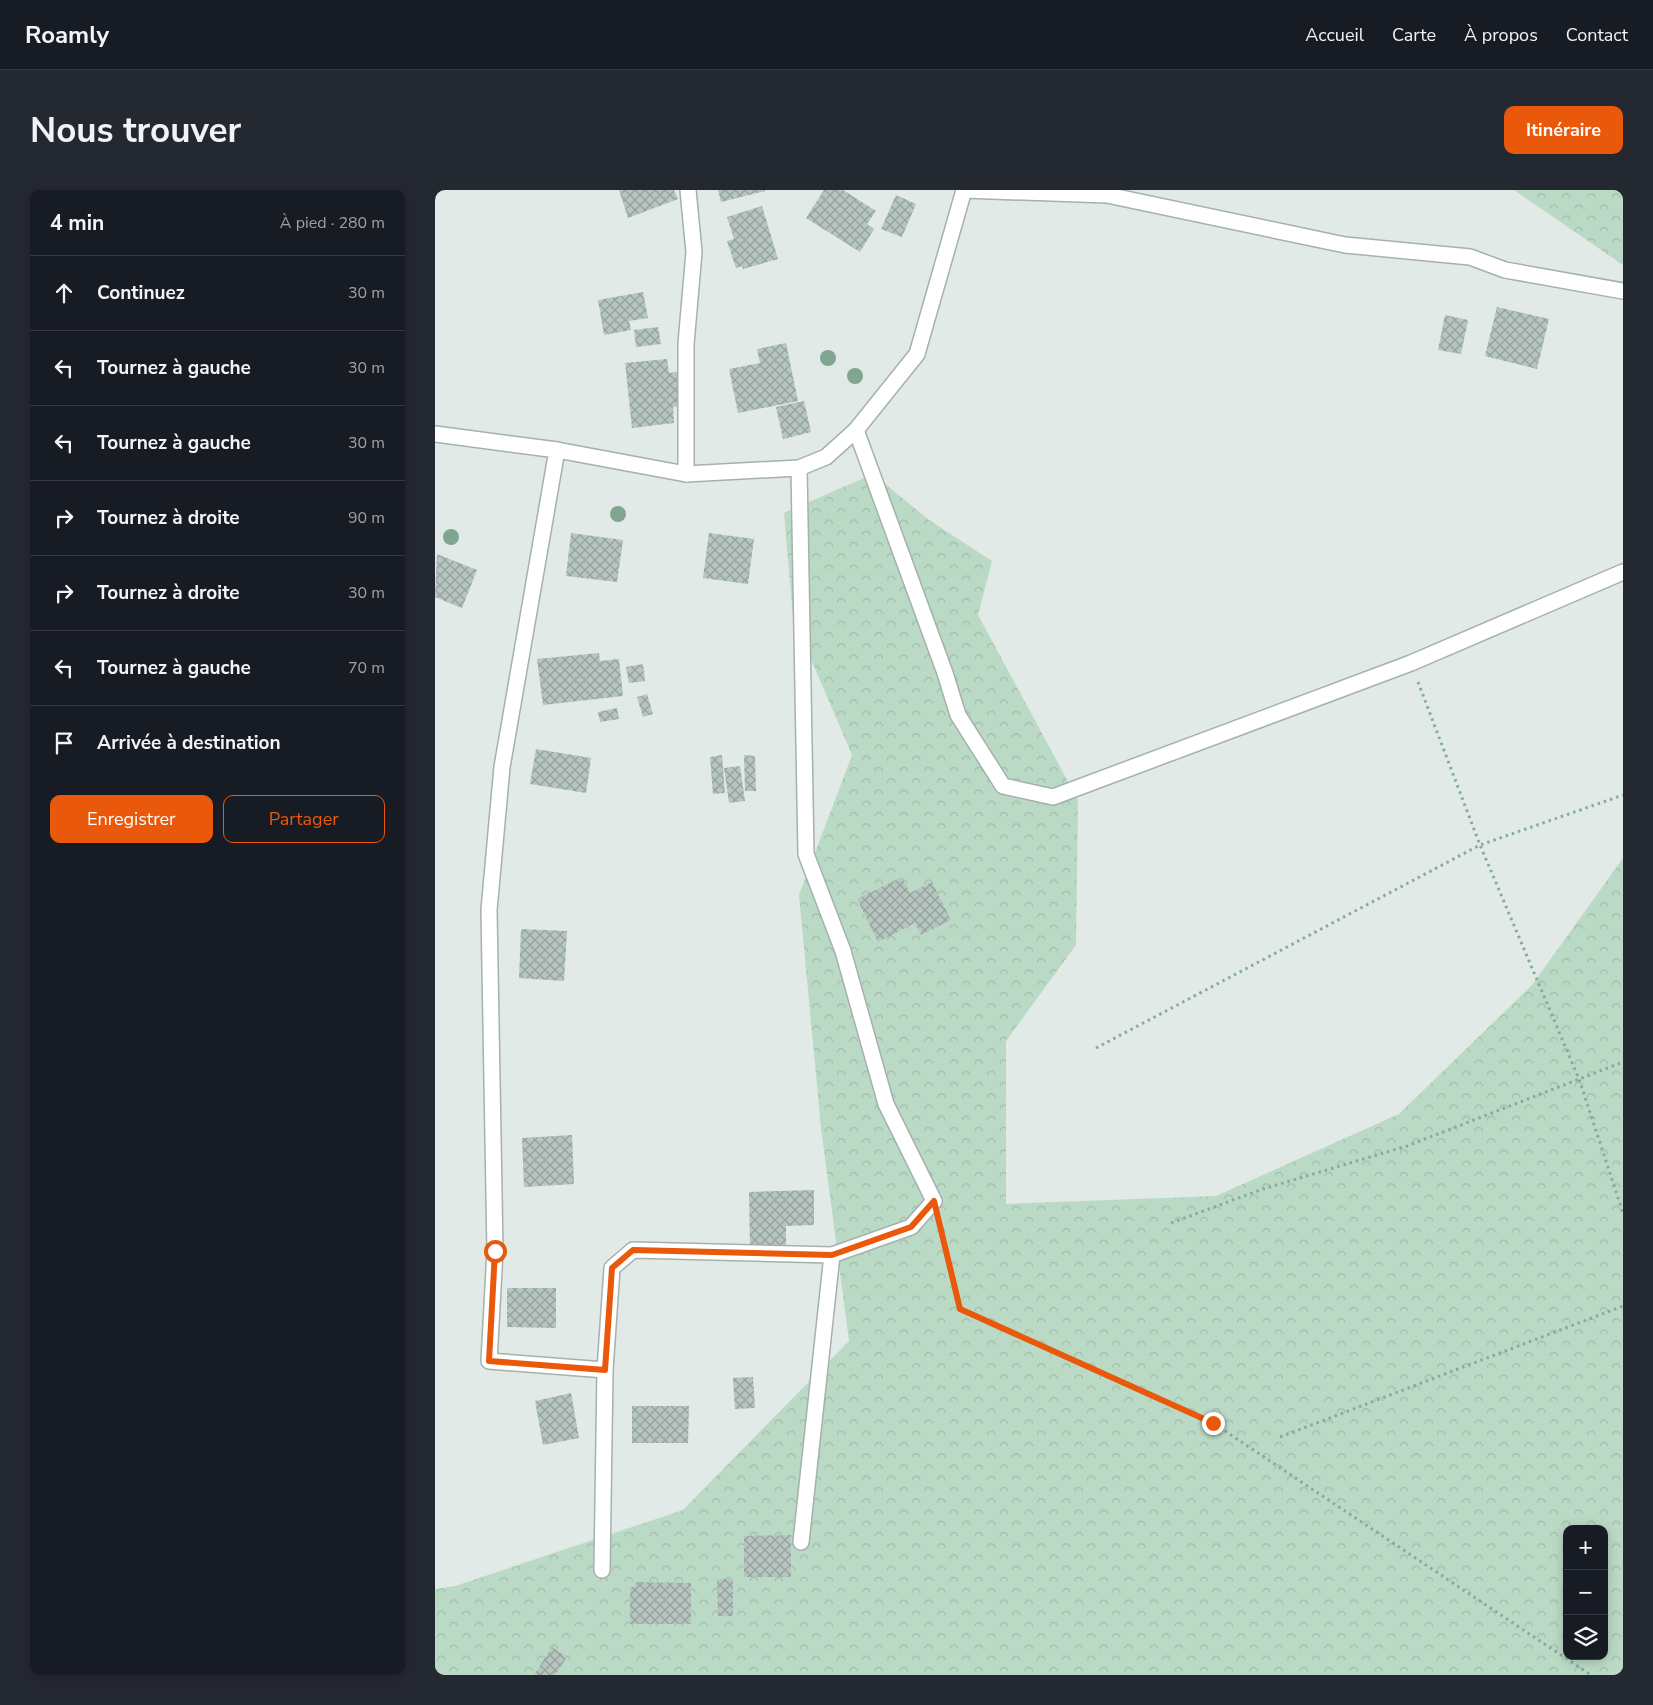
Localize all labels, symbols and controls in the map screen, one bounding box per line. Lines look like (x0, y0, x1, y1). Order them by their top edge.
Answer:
text: Roamly (25, 19, 109, 51)
text: Accueil (1305, 23, 1364, 47)
text: Carte (1392, 23, 1436, 47)
text: À propos (1464, 23, 1538, 47)
text: Contact (1566, 23, 1628, 47)
button: Itinéraire (1504, 106, 1623, 154)
text: Nous trouver (30, 107, 241, 154)
text: 4 min (50, 209, 104, 237)
text: À pied · 280 m (280, 212, 385, 234)
icon: ahead (50, 279, 78, 307)
text: Continuez (97, 280, 185, 306)
text: 30 m (348, 282, 385, 304)
icon: left (50, 354, 78, 382)
text: Tournez à gauche (97, 355, 251, 381)
text: 30 m (348, 357, 385, 379)
icon: left (50, 429, 78, 457)
text: Tournez à gauche (97, 430, 251, 456)
text: 30 m (348, 432, 385, 454)
icon: right (50, 504, 78, 532)
text: Tournez à droite (97, 505, 240, 531)
text: 90 m (348, 507, 385, 529)
icon: right (50, 579, 78, 607)
text: Tournez à droite (97, 580, 240, 606)
text: 30 m (348, 582, 385, 604)
icon: left (50, 654, 78, 682)
text: Tournez à gauche (97, 655, 251, 681)
text: 70 m (348, 657, 385, 679)
icon: arrive (50, 729, 78, 757)
text: Arrivée à destination (97, 730, 281, 756)
button: Enregistrer (50, 795, 213, 843)
button: Partager (223, 795, 385, 843)
route start (484, 1240, 507, 1263)
route end (1202, 1412, 1225, 1435)
map controls (1563, 1525, 1608, 1660)
button: + (1563, 1525, 1608, 1570)
button: − (1563, 1570, 1608, 1615)
button: layers (1563, 1615, 1608, 1660)

